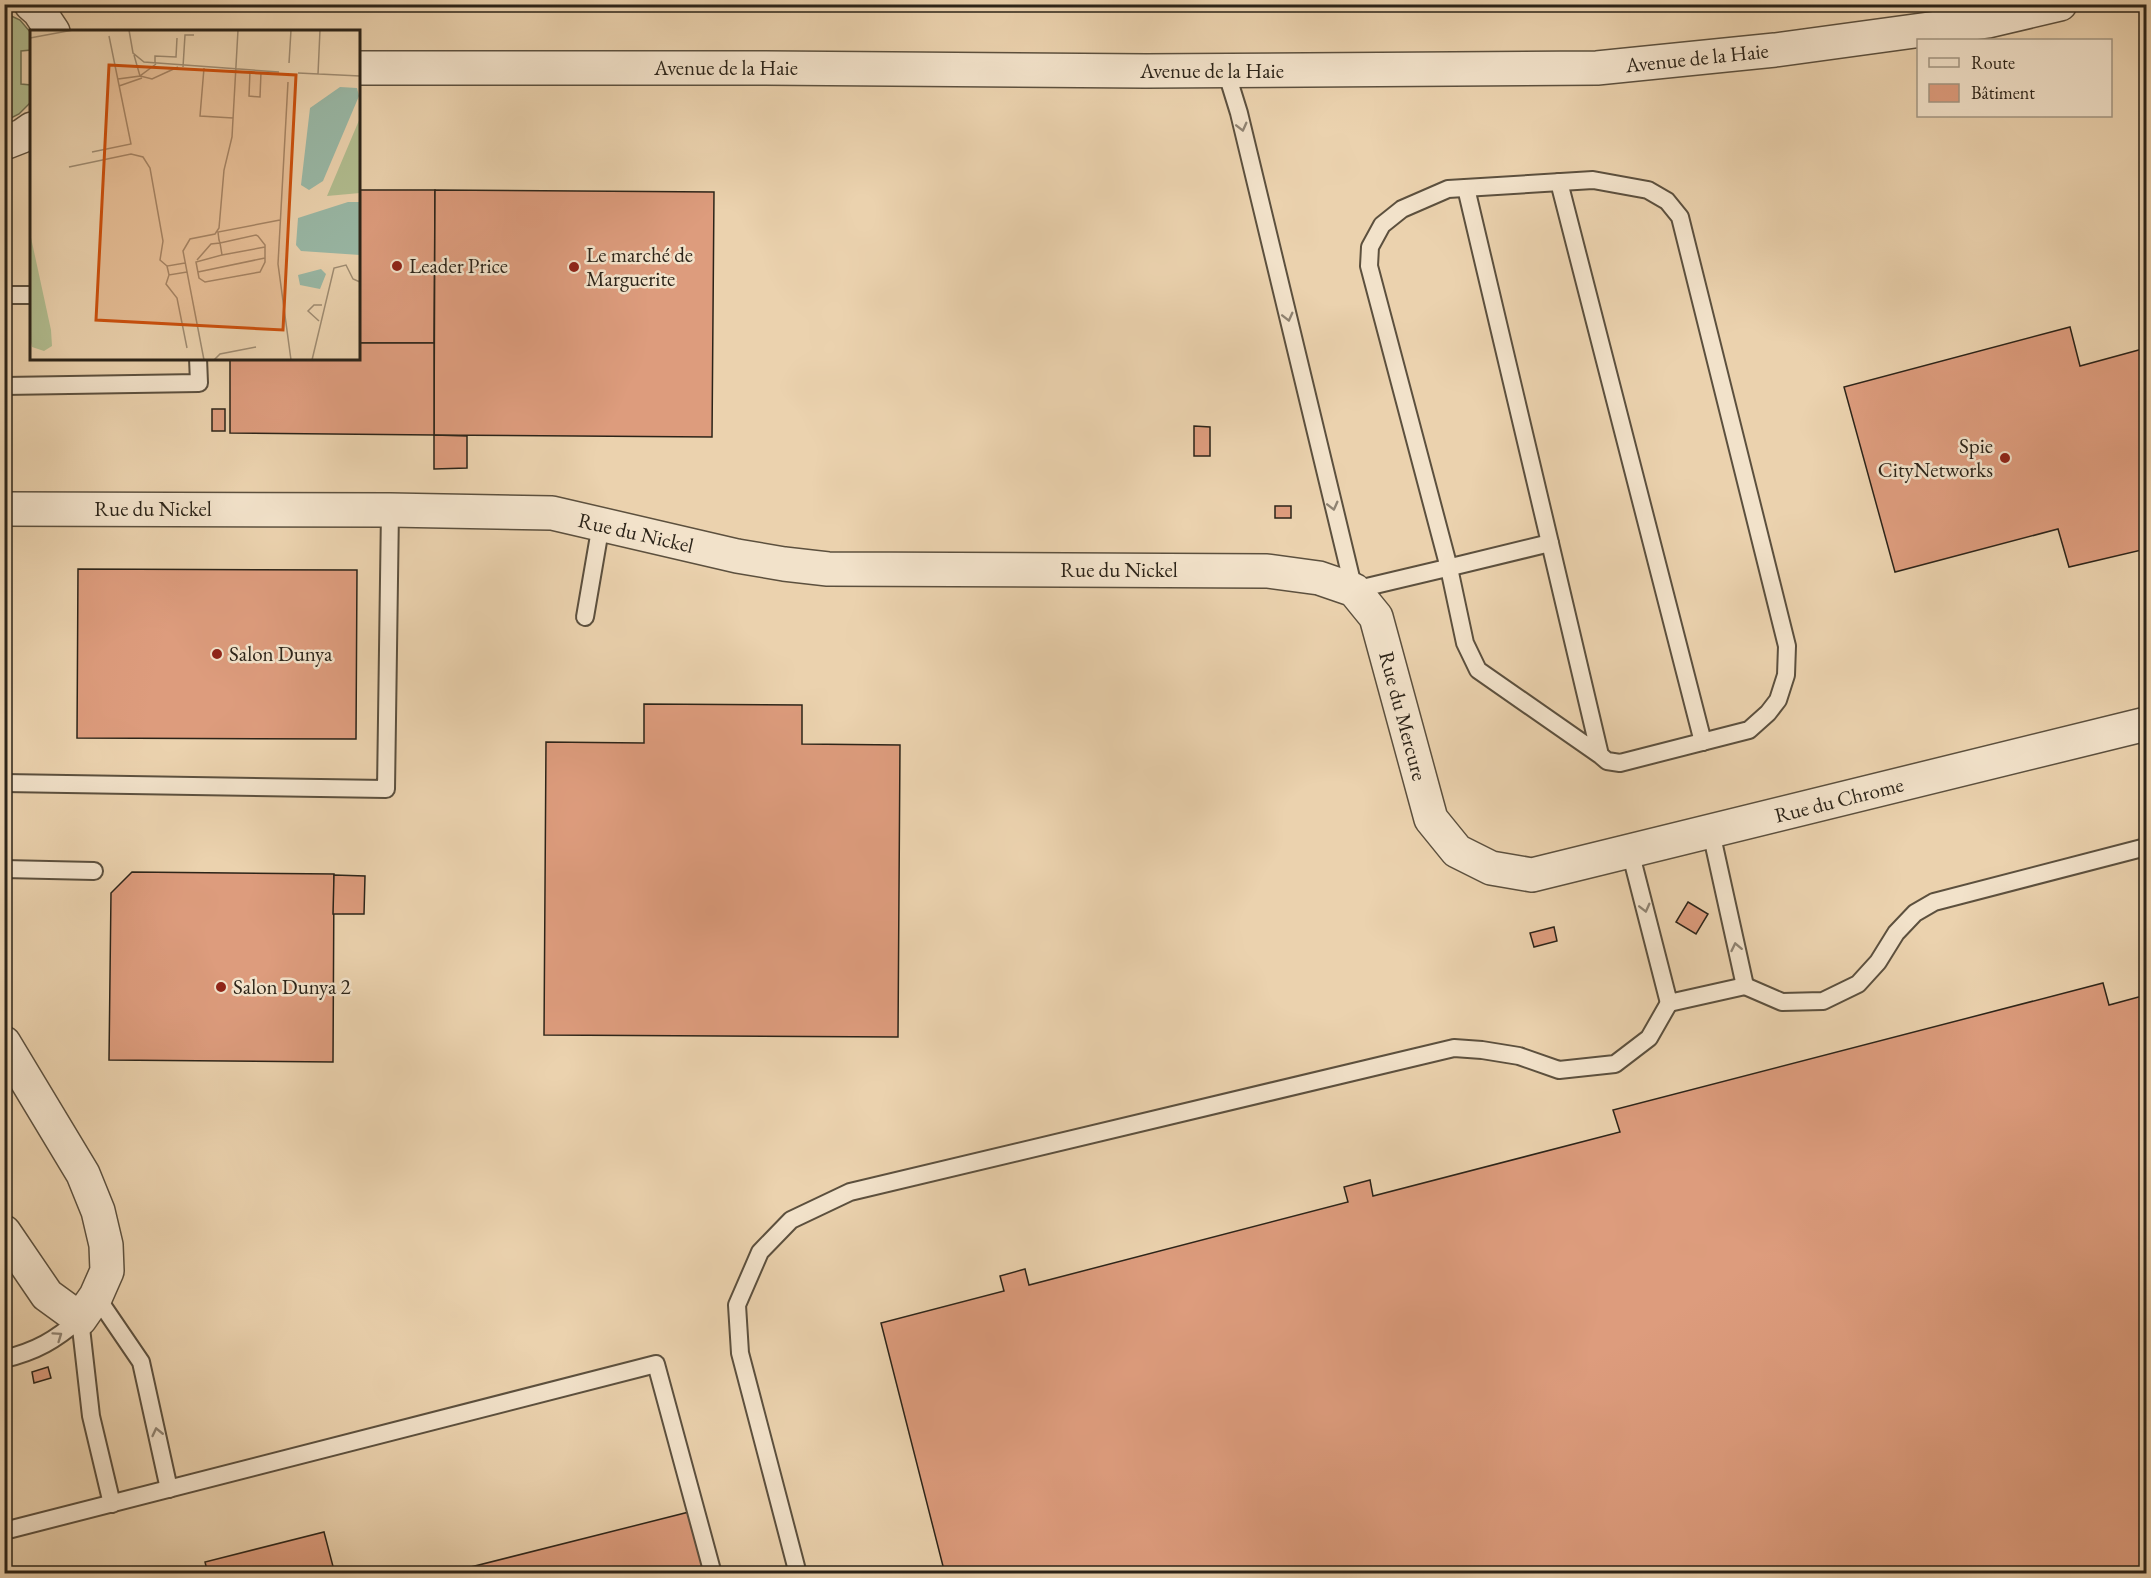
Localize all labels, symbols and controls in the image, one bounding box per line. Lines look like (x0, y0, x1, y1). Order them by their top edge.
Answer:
inset map (30, 30, 360, 360)
street label: Avenue de la Haie (1623, 37, 1770, 79)
legend (1917, 39, 2112, 117)
text: Route (1971, 51, 2015, 74)
street label: Avenue de la Haie (653, 54, 798, 81)
street label: Avenue de la Haie (1139, 57, 1284, 84)
text: Bâtiment (1971, 81, 2035, 104)
one-way arrow (1235, 122, 1248, 132)
place label: Le marché de Marguerite (586, 241, 693, 292)
place label: Leader Price (409, 252, 508, 279)
marker: Leader Price (390, 259, 404, 273)
marker: Le marché de Marguerite (567, 260, 581, 274)
one-way arrow (1280, 312, 1293, 322)
place label: Spie CityNetworks (1878, 432, 1993, 483)
marker: Spie CityNetworks (1998, 451, 2012, 465)
street label: Rue du Nickel (94, 495, 212, 522)
one-way arrow (1326, 501, 1339, 511)
street label: Rue du Nickel (576, 506, 697, 559)
street label: Rue du Nickel (1060, 556, 1178, 583)
place label: Salon Dunya (229, 640, 333, 667)
marker: Salon Dunya (210, 647, 224, 661)
street label: Rue du Mercure (1373, 648, 1434, 784)
street label: Rue du Chrome (1772, 770, 1906, 829)
one-way arrow (1637, 903, 1650, 913)
one-way arrow (1730, 942, 1743, 952)
place label: Salon Dunya 2 (233, 973, 351, 1000)
marker: Salon Dunya 2 (214, 980, 228, 994)
one-way arrow (52, 1332, 62, 1344)
one-way arrow (151, 1427, 164, 1437)

